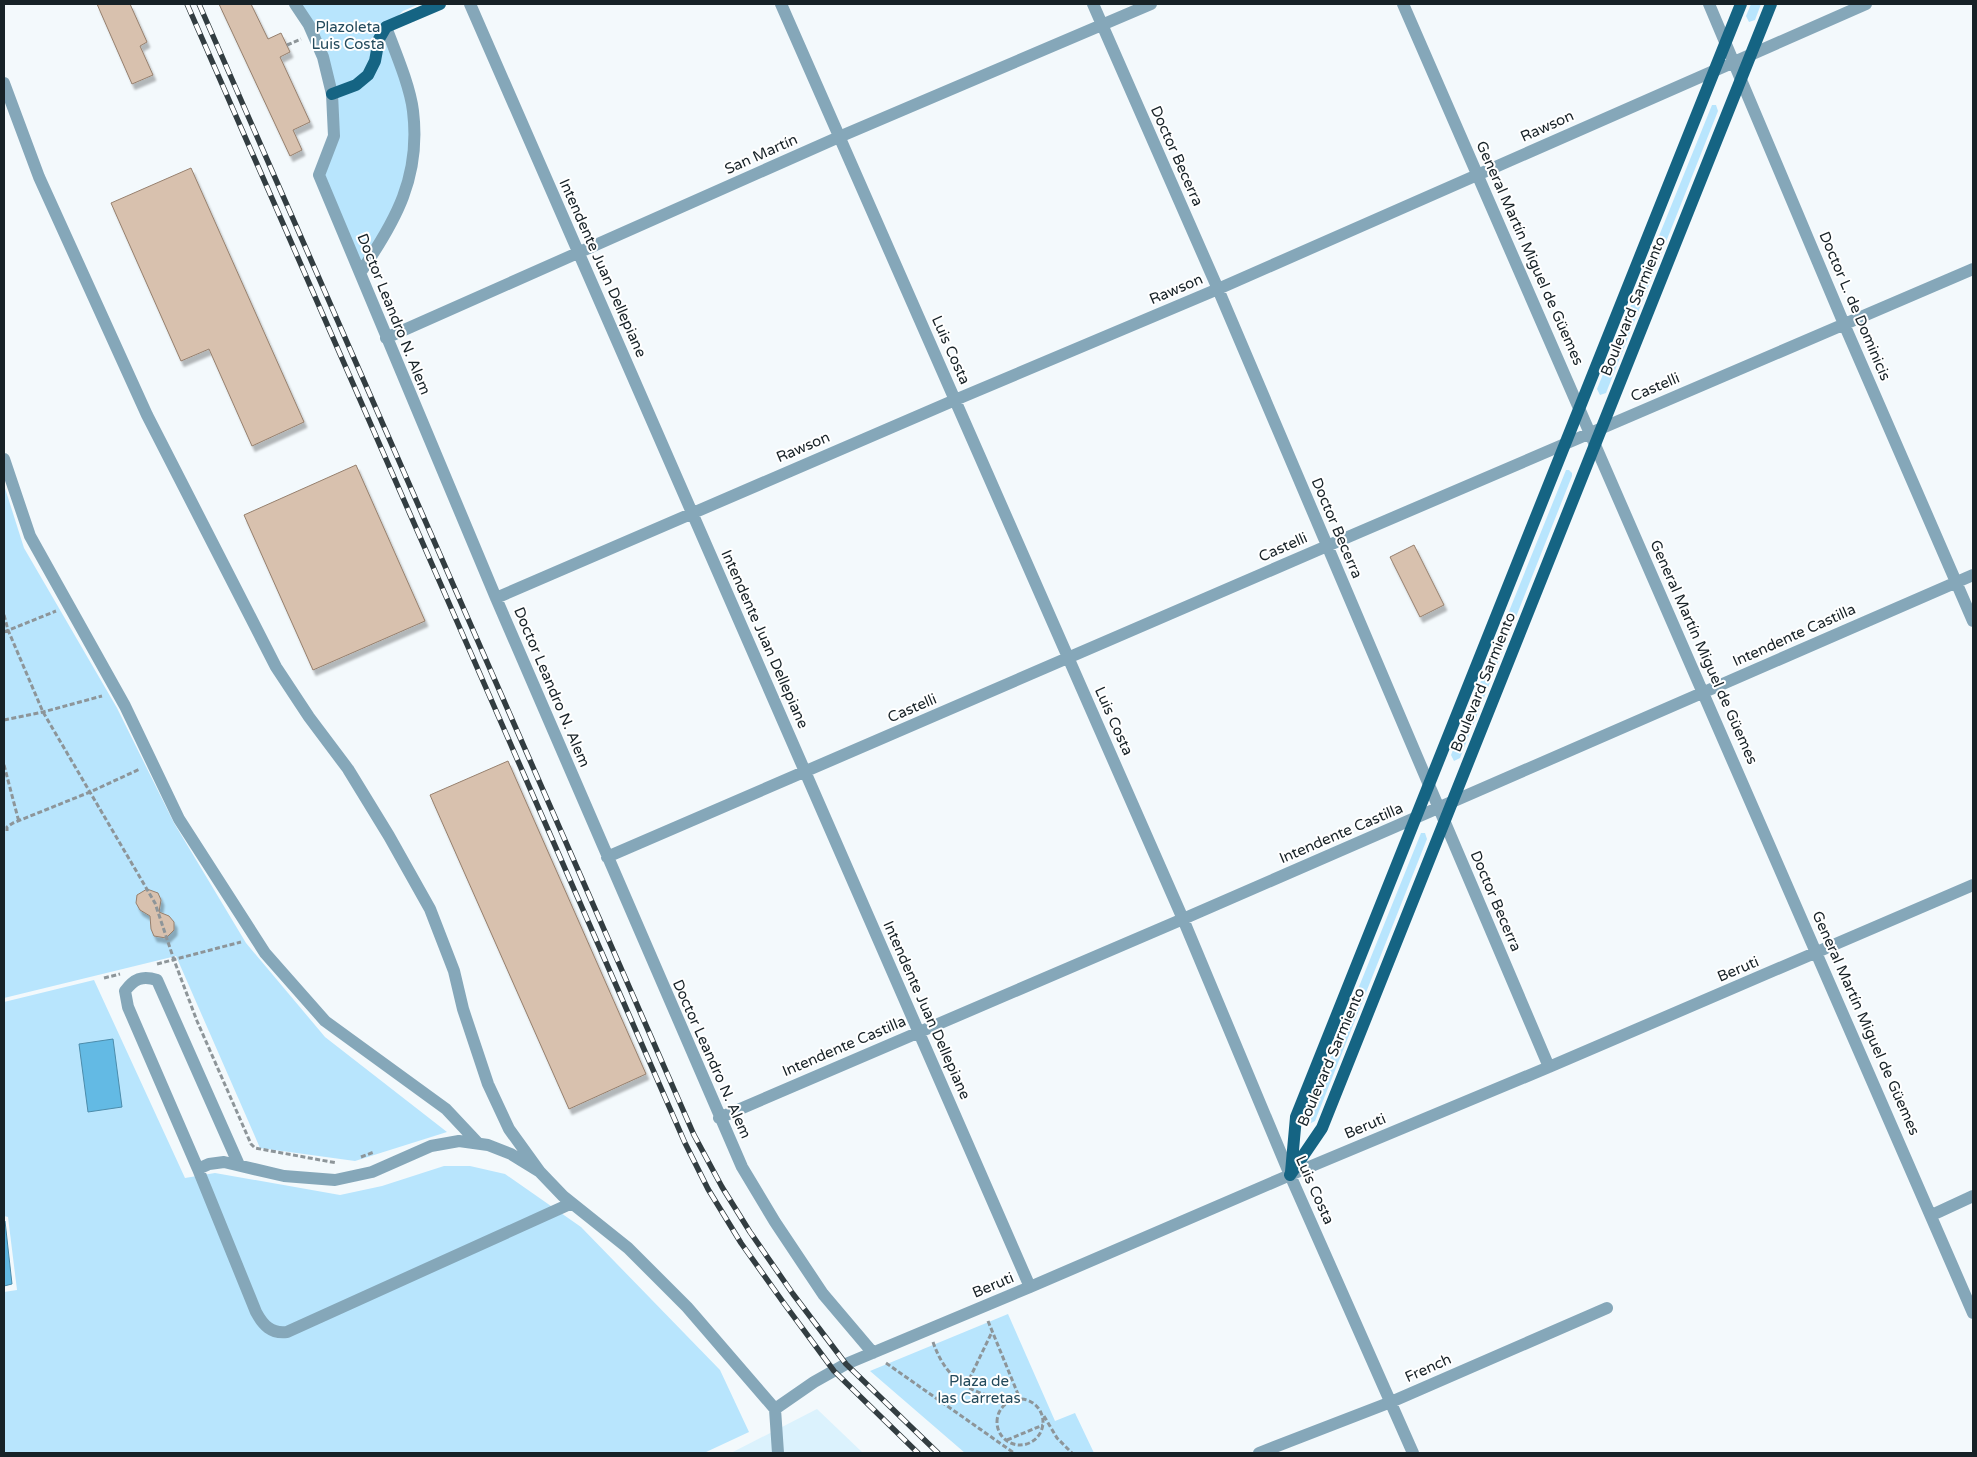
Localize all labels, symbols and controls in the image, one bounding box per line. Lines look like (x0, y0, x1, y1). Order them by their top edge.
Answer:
park label: Plazoleta Luis Costa (311, 18, 385, 53)
street label: Doctor Becerra (1147, 103, 1207, 209)
street label: Rawson (1518, 106, 1576, 146)
street label: San Martín (722, 130, 800, 178)
street label: General Martín Miguel de Güemes (1472, 138, 1588, 368)
street label: Intendente Juan Dellepiane (555, 176, 651, 360)
street label: Doctor L. de Dominicis (1815, 229, 1895, 383)
street label: Doctor Leandro N. Alem (353, 231, 435, 397)
street label: Boulevard Sarmiento (1597, 234, 1669, 378)
street label: Rawson (1147, 270, 1205, 308)
street label: Luis Costa (928, 313, 974, 387)
street label: Castelli (1628, 369, 1682, 405)
street label: Rawson (774, 428, 832, 466)
street label: Doctor Becerra (1308, 475, 1366, 581)
street label: Castelli (1256, 528, 1310, 566)
street label: General Martín Miguel de Güemes (1646, 537, 1762, 767)
street label: Intendente Juan Dellepiane (717, 547, 813, 731)
street label: Intendente Castilla (1730, 600, 1858, 670)
street label: Doctor Leandro N. Alem (510, 604, 594, 770)
street label: Boulevard Sarmiento (1447, 610, 1519, 754)
street label: Luis Costa (1091, 684, 1137, 758)
street label: Castelli (885, 690, 939, 726)
street label: Intendente Castilla (1276, 799, 1406, 867)
street label: Doctor Becerra (1467, 848, 1525, 954)
street label: General Martín Miguel de Güemes (1808, 908, 1924, 1138)
street label: Intendente Juan Dellepiane (879, 918, 975, 1102)
street label: Beruti (1715, 952, 1761, 986)
street label: Doctor Leandro N. Alem (669, 977, 755, 1141)
street label: Boulevard Sarmiento (1294, 985, 1368, 1129)
street label: Intendente Castilla (779, 1012, 909, 1080)
street label: Beruti (1342, 1109, 1388, 1143)
street label: Luis Costa (1292, 1153, 1338, 1227)
street label: Beruti (970, 1268, 1016, 1302)
street label: French (1402, 1350, 1454, 1386)
park label: Plaza de las Carretas (937, 1372, 1021, 1407)

